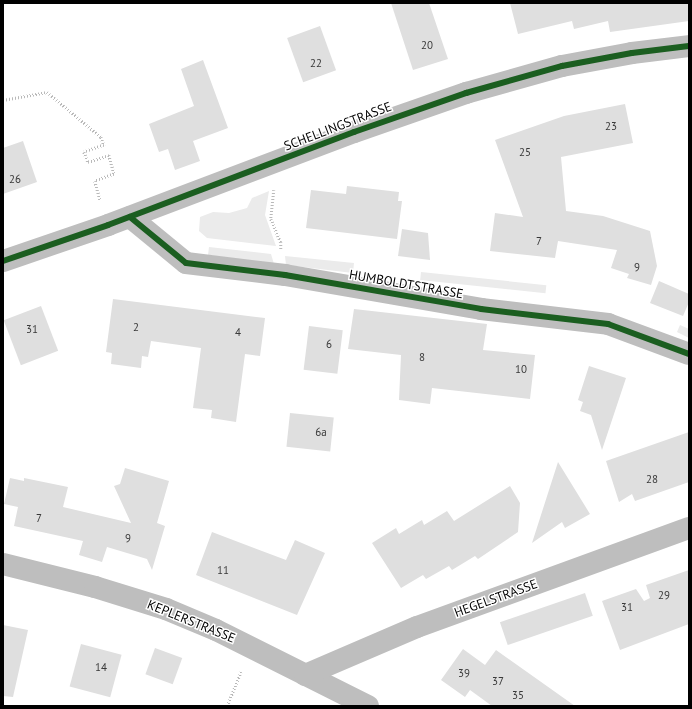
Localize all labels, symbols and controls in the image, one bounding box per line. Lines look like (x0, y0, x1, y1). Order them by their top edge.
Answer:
house number: 20 (421, 38, 433, 52)
house number: 22 (310, 56, 322, 70)
street label: SCHELLINGSTRASSE (282, 99, 394, 155)
house number: 23 (605, 119, 617, 133)
house number: 25 (519, 145, 531, 159)
house number: 26 (9, 172, 21, 186)
house number: 7 (536, 234, 542, 248)
house number: 9 (634, 260, 640, 274)
street label: HUMBOLDTSTRASSE (348, 267, 464, 303)
house number: 2 (133, 320, 139, 334)
house number: 31 (26, 322, 38, 336)
house number: 4 (235, 325, 241, 339)
house number: 6 (326, 337, 332, 351)
house number: 8 (419, 350, 425, 364)
house number: 10 (515, 362, 527, 376)
house number: 6a (315, 425, 327, 439)
house number: 28 (646, 472, 658, 486)
house number: 7 (36, 511, 42, 525)
house number: 9 (125, 531, 131, 545)
house number: 11 (217, 563, 229, 577)
street label: HEGELSTRASSE (452, 577, 540, 621)
house number: 29 (658, 588, 670, 602)
street label: KEPLERSTRASSE (145, 597, 237, 647)
house number: 31 (621, 600, 633, 614)
house number: 14 (95, 660, 107, 674)
house number: 39 (458, 666, 470, 680)
house number: 37 (492, 674, 504, 688)
house number: 35 (512, 688, 524, 702)

